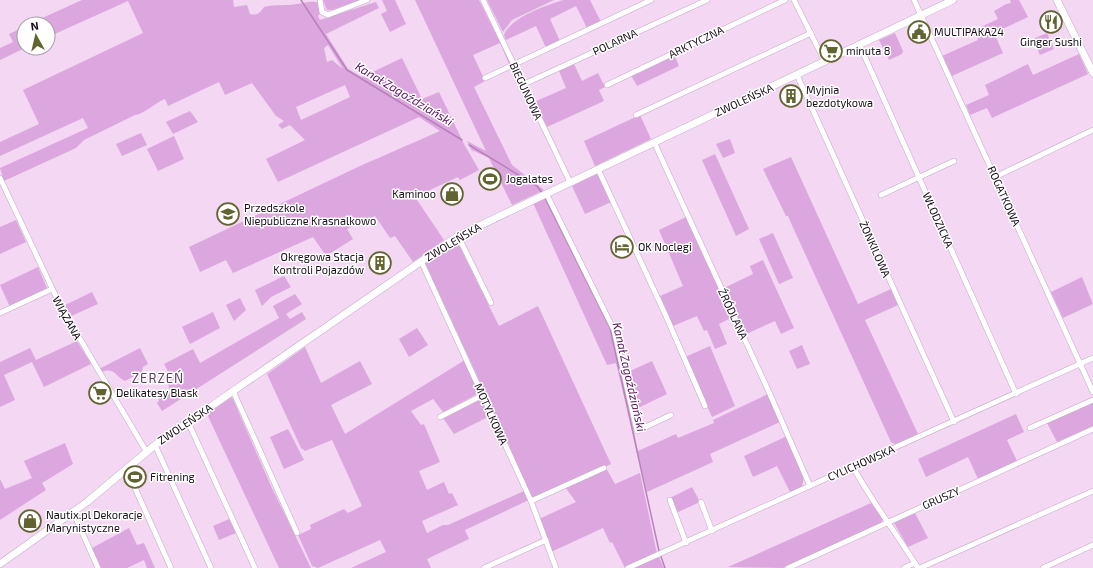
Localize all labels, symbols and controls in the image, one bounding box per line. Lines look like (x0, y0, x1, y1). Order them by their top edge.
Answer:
restaurant icon: Ginger Sushi (1038, 9, 1064, 35)
north arrow (16, 16, 56, 56)
text: N (30, 19, 39, 33)
public building icon: MULTIPAKA24 (906, 19, 932, 45)
street label: ARKTYCZNA (666, 23, 726, 60)
place label: MULTIPAKA24 (934, 25, 1004, 38)
street label: POLARNA (590, 26, 639, 58)
place label: Ginger Sushi (1020, 35, 1082, 48)
supermarket icon: minuta 8 (818, 38, 844, 64)
place label: minuta 8 (846, 44, 890, 57)
water label: Kanał Zagoździański (353, 58, 456, 128)
street label: BIEGUNOWA (507, 60, 546, 122)
street label: ZWOLEŃSKA (712, 80, 775, 119)
building icon: Myjnia bezdotykowa (778, 83, 804, 109)
place label: Myjnia bezdotykowa (806, 83, 873, 109)
street label: ROGATKOWA (985, 164, 1024, 228)
sports icon: Jogalates (477, 166, 503, 192)
place label: Jogalates (506, 172, 554, 185)
shop icon: Kaminoo (439, 181, 465, 207)
place label: Kaminoo (392, 187, 436, 200)
street label: WŁODZICKA (920, 190, 957, 250)
school or university icon: Przedszkole Niepubliczne Krasnalkowo (215, 201, 241, 227)
place label: Przedszkole Niepubliczne Krasnalkowo (244, 201, 376, 227)
street label: ŻONKILOWA (857, 219, 894, 279)
street label: ZWOLEŃSKA (422, 220, 483, 263)
hotel icon: OK Noclegi (609, 234, 635, 260)
place label: OK Noclegi (638, 240, 692, 253)
place label: Okręgowa Stacja Kontroli Pojazdów (273, 250, 364, 277)
building icon: Okręgowa Stacja Kontroli Pojazdów (367, 250, 393, 276)
street label: ŹRÓDLANA (716, 286, 751, 341)
street label: WIĄZANA (50, 294, 85, 342)
water label: Kanał Zagoździański (611, 321, 649, 433)
district label: ZERZEŃ (132, 369, 184, 386)
supermarket icon: Delikatesy Blask (87, 380, 113, 406)
street label: MOTYLKOWA (472, 381, 511, 447)
place label: Delikatesy Blask (116, 386, 198, 399)
street label: ZWOLEŃSKA (155, 400, 215, 447)
street label: CYLICHOWSKA (825, 442, 896, 483)
sports icon: Fitrening (122, 464, 148, 490)
place label: Fitrening (150, 470, 195, 483)
street label: GRUSZY (920, 483, 962, 512)
shop icon: Nautix.pl Dekoracje Marynistyczne (17, 508, 43, 534)
place label: Nautix.pl Dekoracje Marynistyczne (46, 508, 143, 534)

